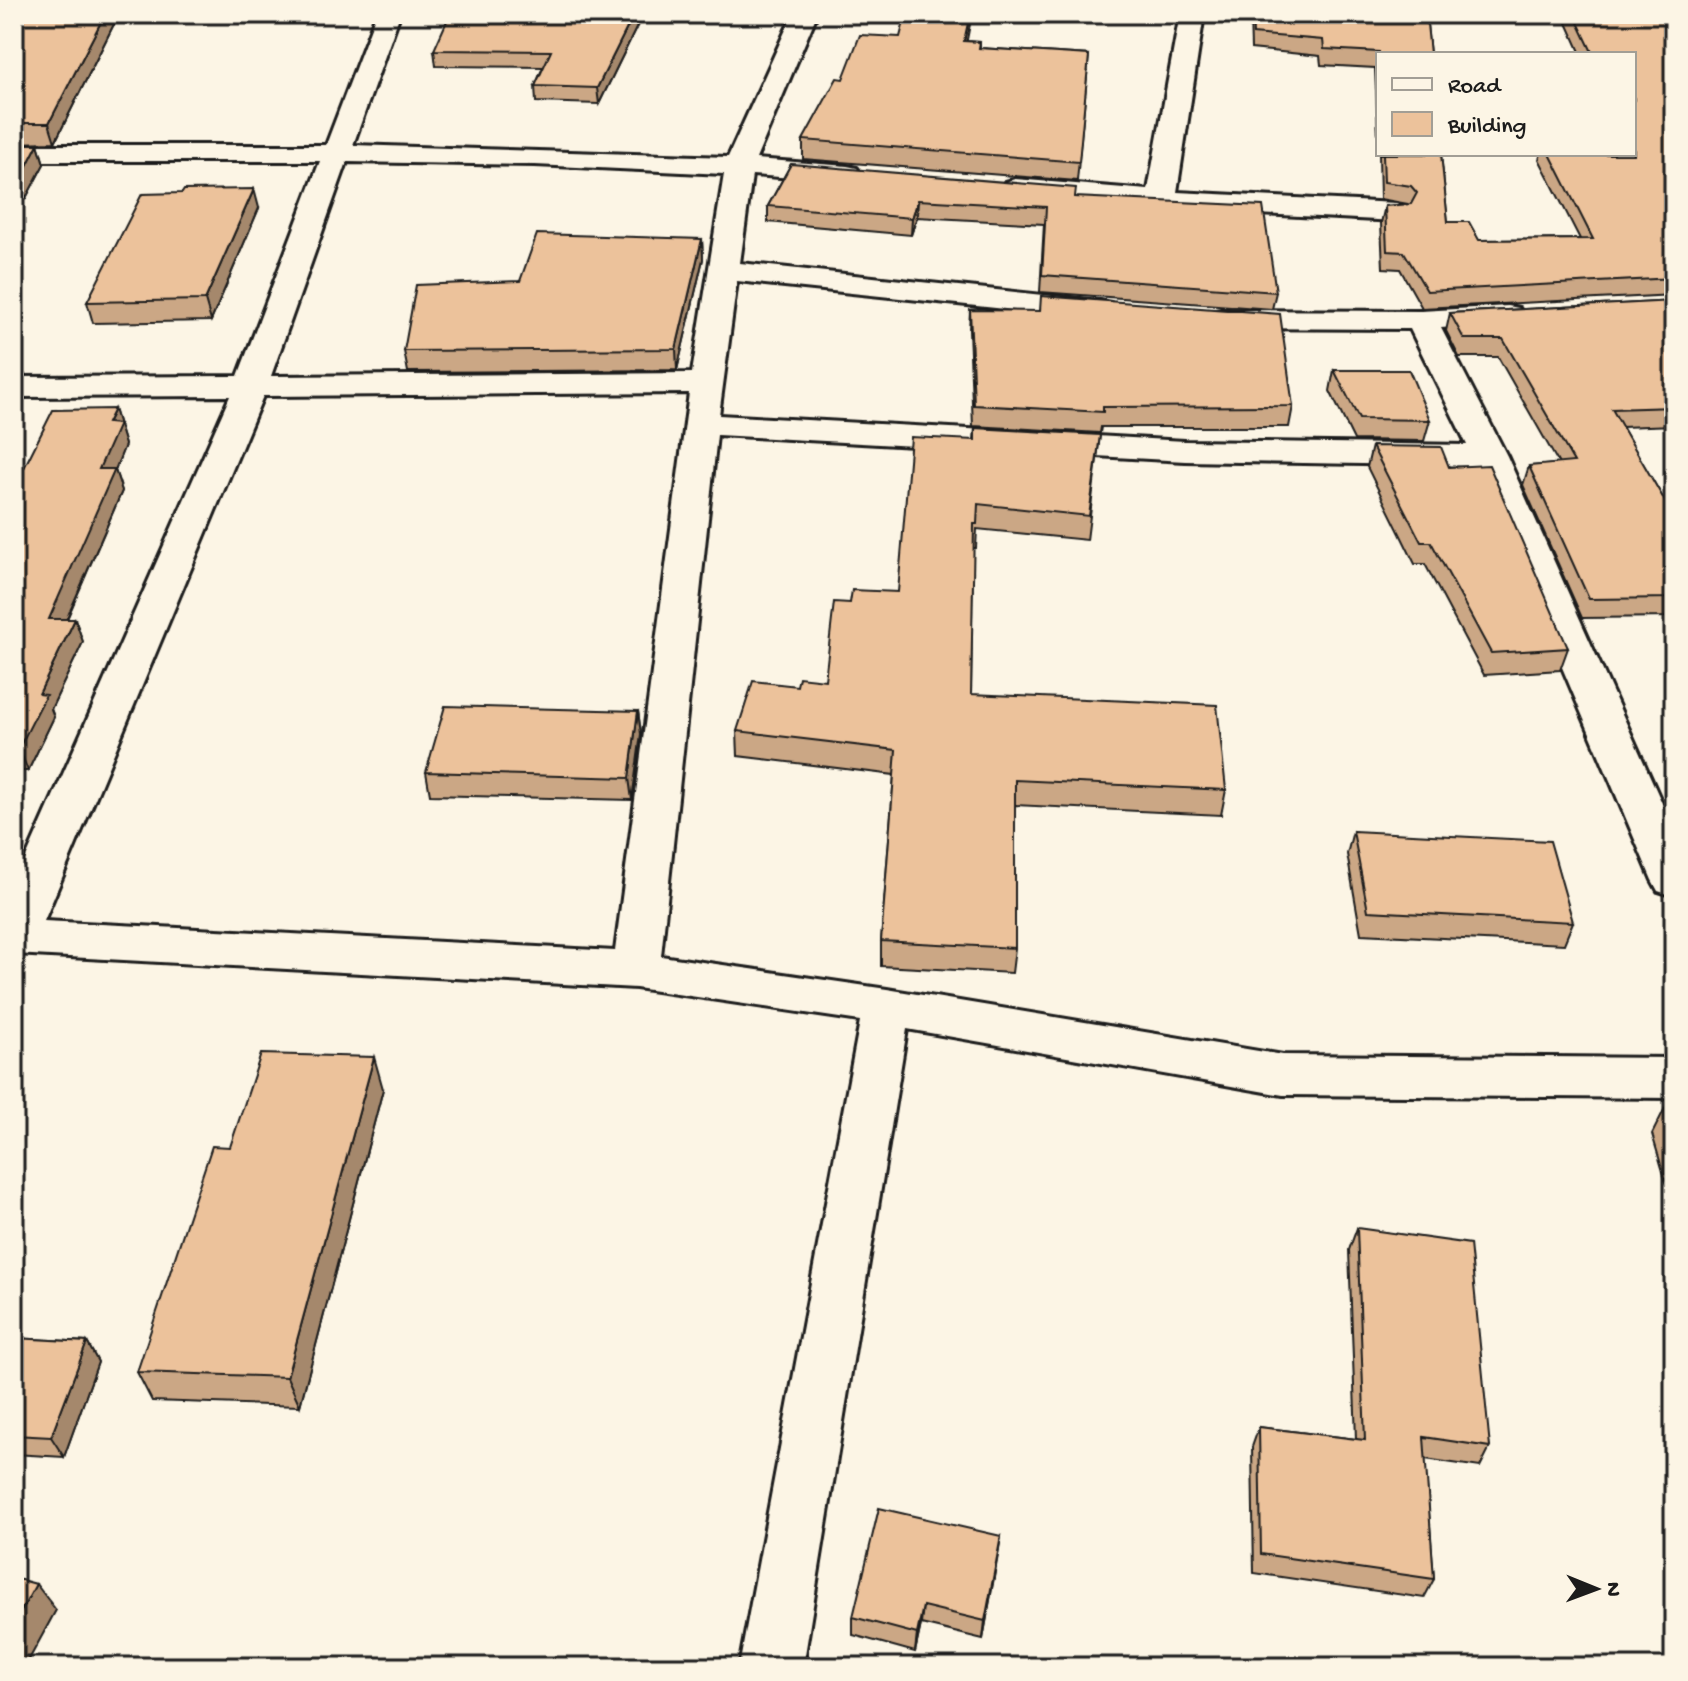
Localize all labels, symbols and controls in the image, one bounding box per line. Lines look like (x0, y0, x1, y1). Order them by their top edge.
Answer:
legend (1376, 52, 1636, 156)
text: Road (1448, 73, 1502, 102)
text: Building (1447, 113, 1526, 142)
north arrow (1556, 1549, 1636, 1629)
text: N (1599, 1582, 1625, 1597)

